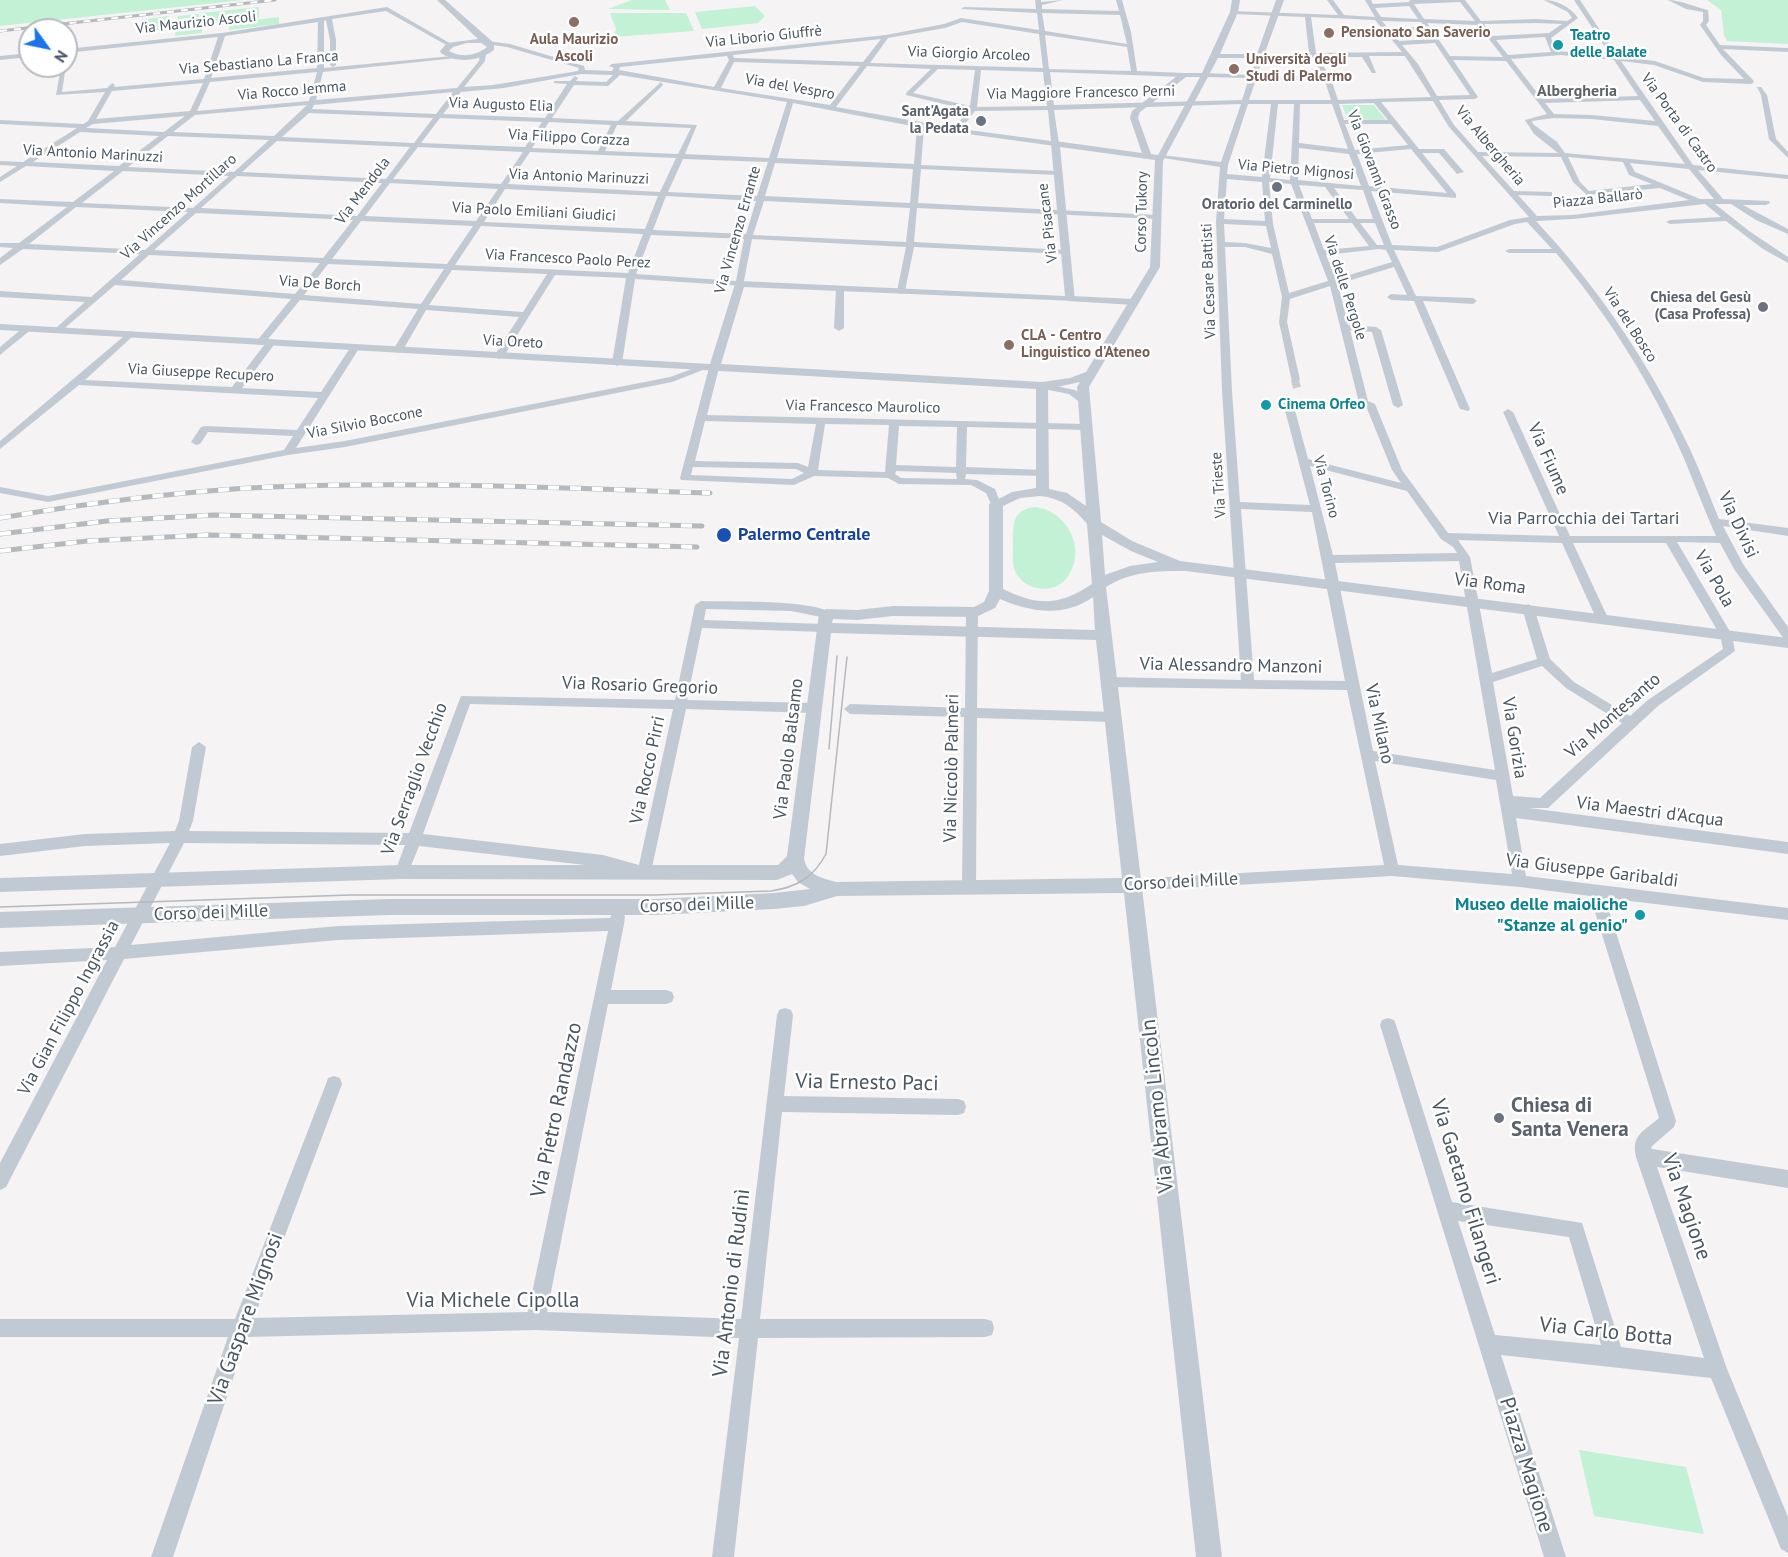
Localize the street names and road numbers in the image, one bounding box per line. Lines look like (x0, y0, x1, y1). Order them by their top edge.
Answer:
street label: Via Maurizio Ascoli (135, 8, 257, 38)
street label: Via Liborio Giuffrè (705, 22, 823, 52)
street label: Via Giorgio Arcoleo (907, 43, 1031, 65)
street label: Via Sebastiano La Franca (179, 47, 339, 79)
street label: Via del Vespro (744, 70, 836, 104)
street label: Via Porta di Castro (1637, 70, 1721, 176)
street label: Via Rocco Jemma (237, 77, 347, 105)
street label: Via Maggiore Francesco Perni (987, 82, 1175, 104)
street label: Via Augusto Elia (449, 94, 553, 116)
street label: Via Albergheria (1451, 103, 1529, 189)
street label: Via Giovanni Grasso (1343, 108, 1405, 232)
street label: Via Filippo Corazza (508, 126, 630, 150)
street label: Via Antonio Marinuzzi (22, 141, 164, 167)
street label: Via Vincenzo Mortillaro (117, 150, 241, 264)
street label: Via Mendola (332, 154, 394, 228)
street label: Via Pietro Mignosi (1237, 156, 1355, 184)
street label: Via Vincenzo Errante (711, 164, 765, 296)
street label: Via Antonio Marinuzzi (509, 166, 649, 188)
street label: Corso Tukory (1132, 171, 1152, 253)
street label: Via Pisacane (1034, 182, 1062, 264)
street label: Piazza Ballarò (1552, 185, 1644, 213)
street label: Via Paolo Emiliani Giudici (452, 199, 616, 225)
street label: Via Cesare Battisti (1198, 223, 1220, 339)
street label: Via delle Pergole (1320, 234, 1370, 342)
street label: Via Francesco Paolo Perez (485, 246, 651, 272)
street label: Via De Borch (278, 272, 362, 296)
street label: Via del Bosco (1599, 284, 1661, 366)
street label: Via Oreto (483, 331, 543, 353)
street label: Via Giuseppe Recupero (127, 360, 275, 386)
street label: Via Francesco Maurolico (786, 397, 940, 417)
street label: Via Silvio Boccone (306, 403, 424, 443)
street label: Via Fiume (1523, 420, 1573, 498)
street label: Via Trieste (1208, 451, 1230, 519)
street label: Via Torino (1309, 454, 1343, 520)
street label: Via Divisi (1713, 488, 1763, 562)
street label: Via Parrocchia dei Tartari (1488, 508, 1680, 530)
street label: Via Pola (1689, 547, 1739, 611)
street label: Via Roma (1453, 569, 1527, 599)
street label: Via Alessandro Manzoni (1139, 654, 1323, 678)
street label: Via Montesanto (1561, 669, 1665, 763)
street label: Via Rosario Gregorio (562, 672, 718, 700)
street label: Via Paolo Balsamo (770, 677, 808, 821)
street label: Via Milano (1360, 682, 1398, 766)
street label: Via Niccolò Palmeri (940, 693, 964, 843)
street label: Via Gorizia (1497, 696, 1531, 780)
street label: Via Serraglio Vecchio (377, 700, 453, 858)
street label: Via Rocco Pirri (626, 714, 670, 826)
street label: Via Maestri d'Acqua (1575, 792, 1725, 832)
street label: Via Giuseppe Garibaldi (1504, 850, 1680, 892)
street label: Corso dei Mille (1123, 868, 1239, 896)
street label: Corso dei Mille (639, 892, 755, 918)
street label: Corso dei Mille (153, 900, 269, 926)
street label: Via Gian Filippo Ingrassia (14, 917, 124, 1099)
street label: Via Abramo Lincoln (1136, 1018, 1180, 1194)
street label: Via Pietro Randazzo (526, 1020, 588, 1200)
street label: Via Ernesto Paci (795, 1069, 939, 1097)
street label: Via Gaetano Filangeri (1425, 1096, 1505, 1288)
street label: Via Magione (1656, 1150, 1716, 1264)
street label: Via Antonio di Rudinì (708, 1187, 756, 1379)
street label: Via Gaspare Mignosi (203, 1229, 289, 1409)
street label: Via Michele Cipolla (407, 1288, 579, 1314)
street label: Via Carlo Botta (1538, 1312, 1674, 1352)
street label: Piazza Magione (1493, 1394, 1559, 1536)

